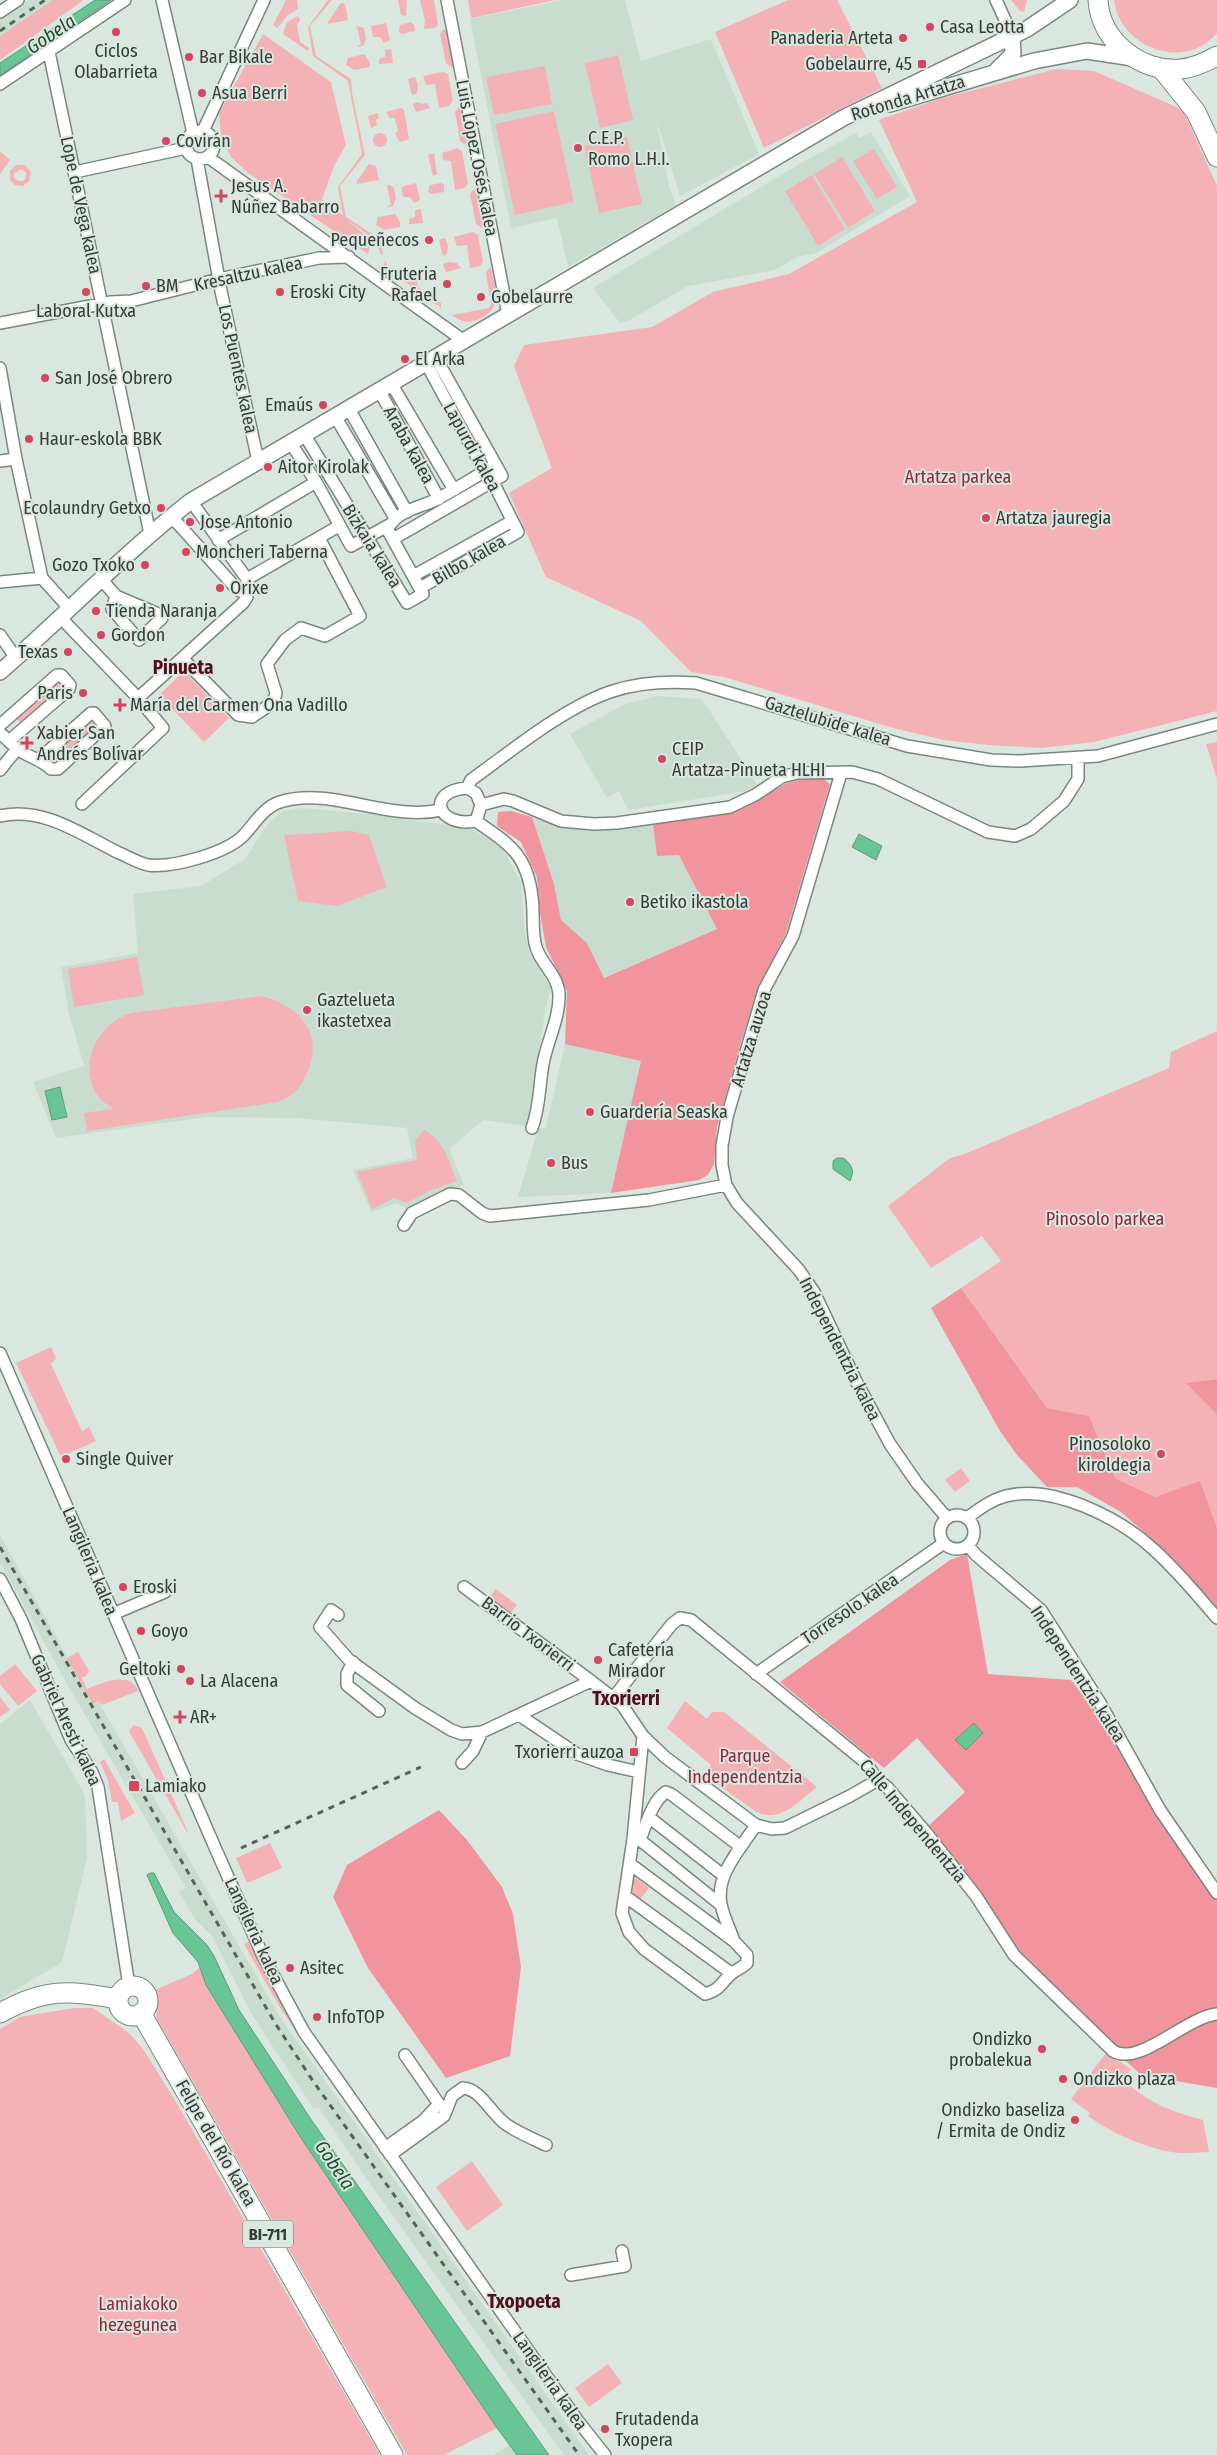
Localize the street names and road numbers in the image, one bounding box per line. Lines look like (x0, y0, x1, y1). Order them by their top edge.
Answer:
street label: Rotonda Artatza (848, 70, 968, 126)
street label: Luis López Osés kalea (451, 78, 503, 238)
street label: Lope de Vega kalea (56, 134, 106, 276)
street label: Kresaltzu kalea (192, 252, 305, 296)
street label: Los Puentes kalea (214, 303, 262, 436)
street label: Lapurdi kalea (438, 398, 506, 496)
street label: Araba kalea (379, 402, 439, 488)
street label: Bizkaia kalea (338, 500, 407, 592)
street label: Bilbo kalea (428, 530, 510, 590)
street label: Gaztelubide kalea (762, 691, 894, 751)
street label: Artatza auzoa (726, 988, 776, 1090)
street label: Independentzia kalea (794, 1273, 886, 1425)
street label: Langileria kalea (57, 1504, 123, 1619)
street label: Torresolo kalea (797, 1568, 903, 1650)
street label: Barrio Txorierri (477, 1592, 579, 1676)
street label: Independentzia kalea (1026, 1602, 1130, 1747)
street label: Gabriel Aresti kalea (26, 1651, 106, 1790)
street label: Calle Independentzia (855, 1754, 971, 1888)
street label: Langileria kalea (220, 1874, 288, 1988)
street label: Felipe del Río kalea (171, 2076, 261, 2210)
road number: BI-711 (243, 2220, 293, 2248)
street label: Langileria kalea (508, 2327, 592, 2435)

